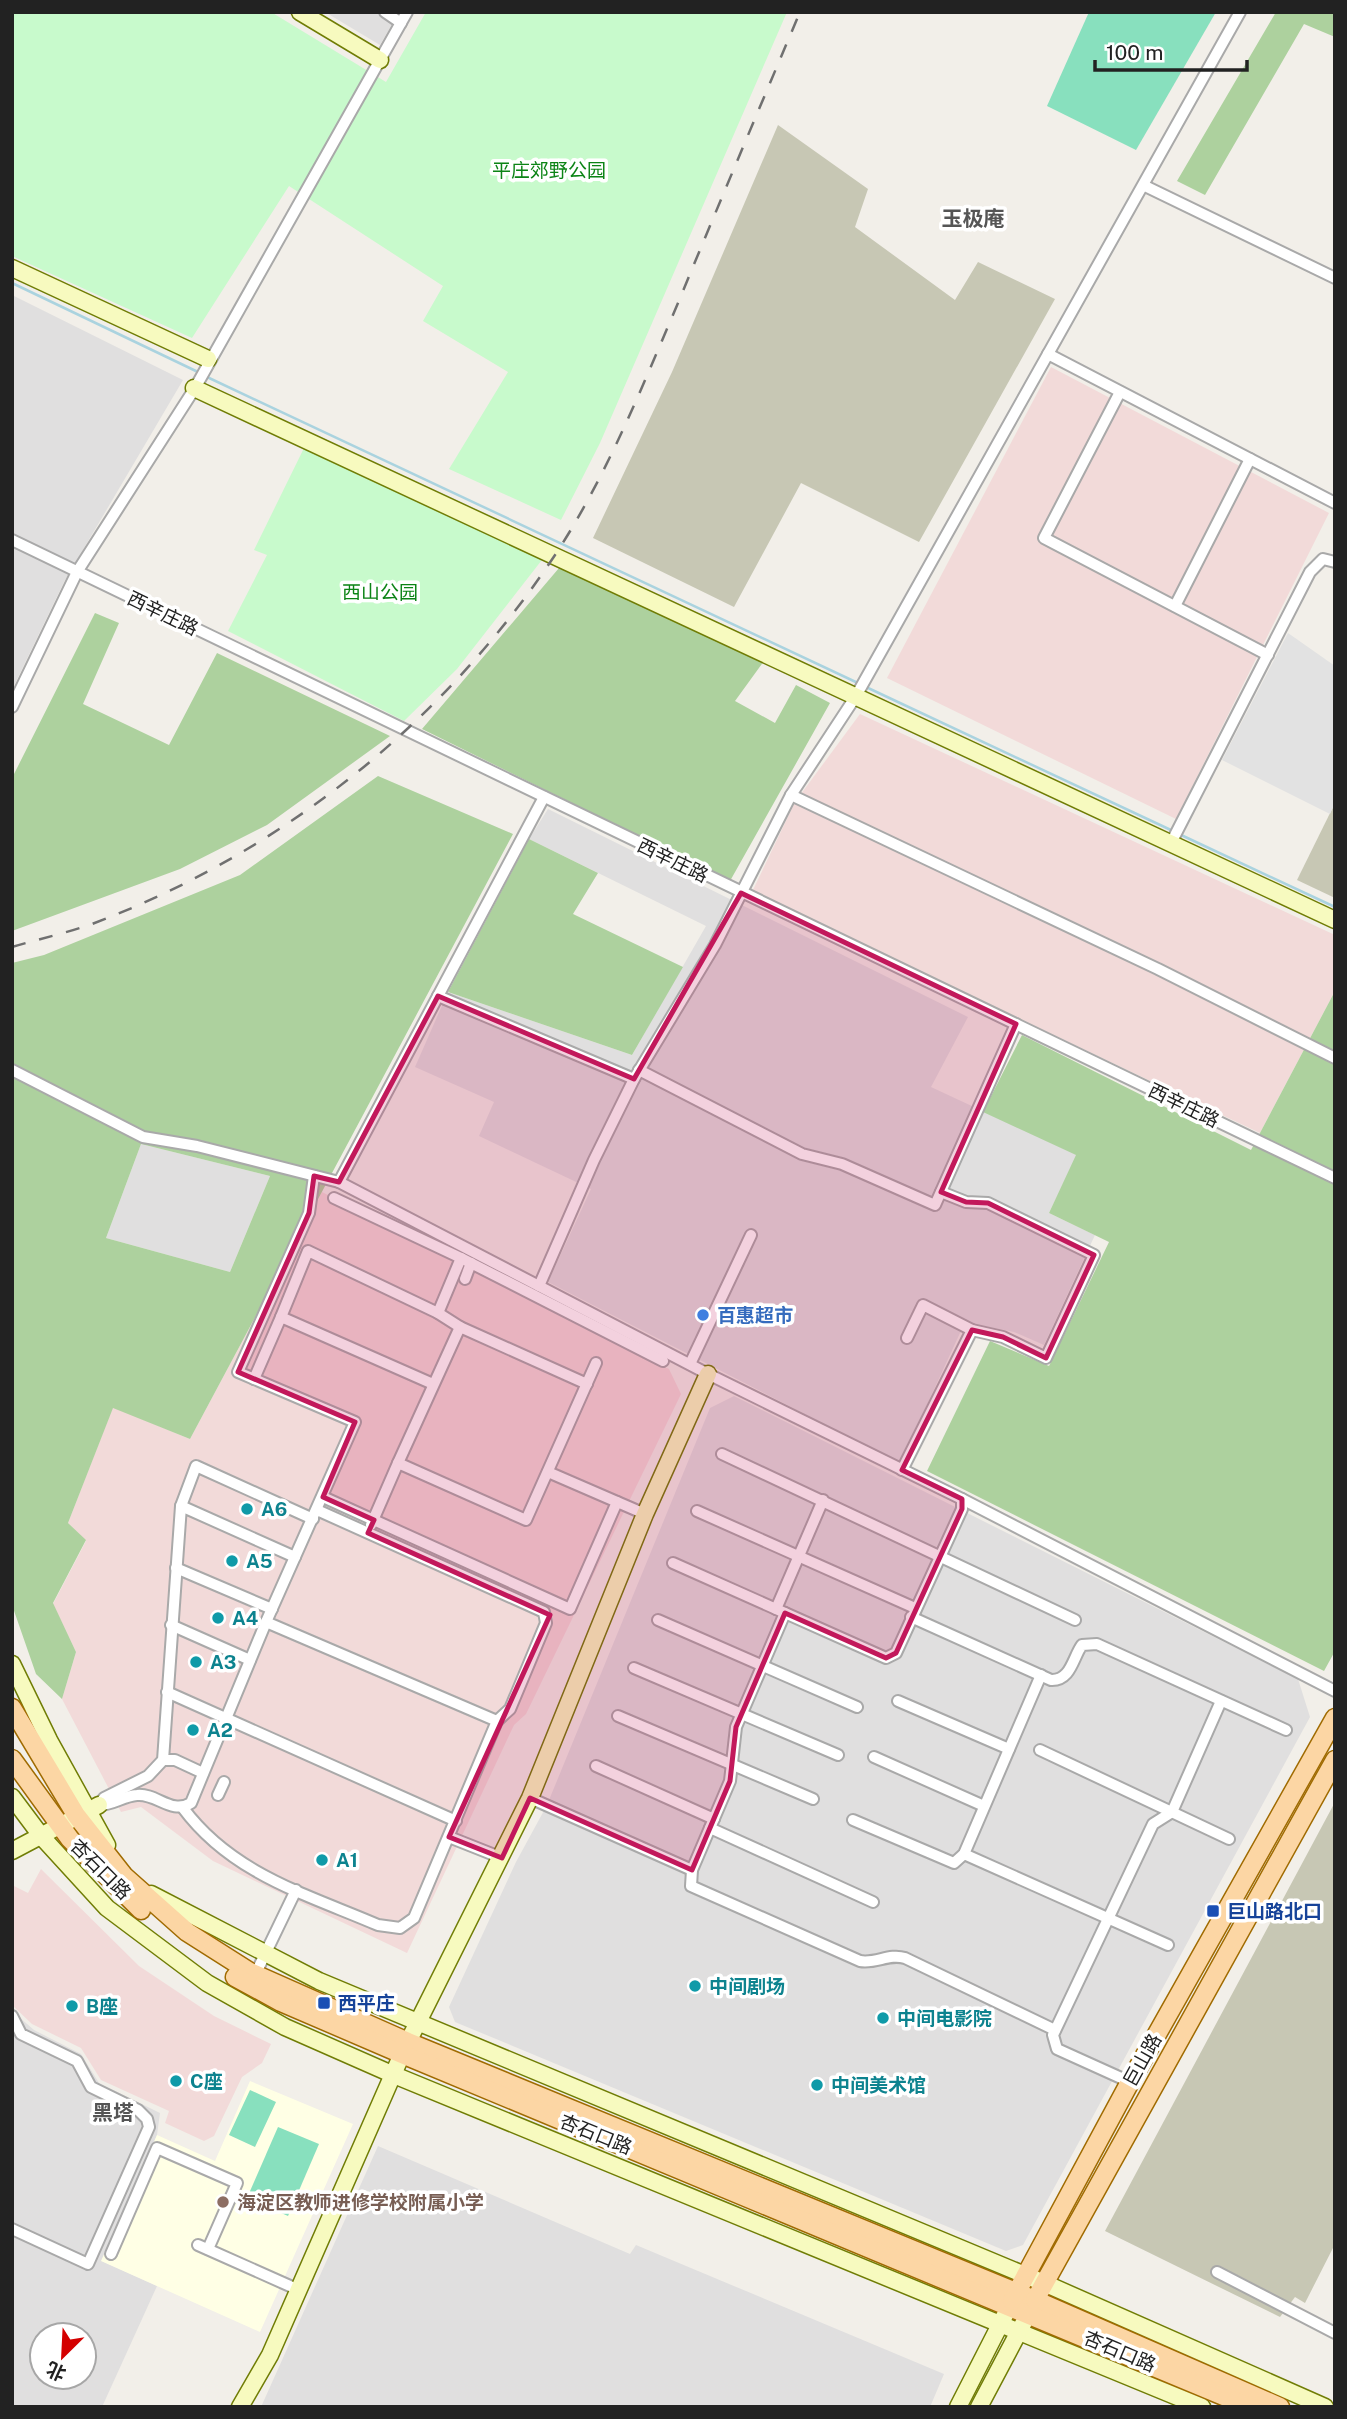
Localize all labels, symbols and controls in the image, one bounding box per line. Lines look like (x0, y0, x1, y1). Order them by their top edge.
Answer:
scale bar (1095, 28, 1247, 72)
text: 100 m (1106, 40, 1163, 65)
park label: 平庄郊野公园 (492, 159, 606, 181)
district label: 玉极庵 (942, 206, 1005, 231)
park label: 西山公园 (342, 581, 418, 603)
street label: 西辛庄路 (124, 586, 202, 640)
street label: 西辛庄路 (634, 833, 712, 887)
street label: 西辛庄路 (1145, 1078, 1223, 1132)
place label: 百惠超市 (717, 1304, 793, 1326)
marker: 百惠超市 (695, 1307, 711, 1323)
place label: A6 (261, 1498, 287, 1520)
marker: A6 (239, 1501, 255, 1517)
place label: A5 (246, 1550, 273, 1572)
marker: A5 (224, 1553, 240, 1569)
place label: A4 (232, 1607, 258, 1629)
marker: A4 (210, 1610, 226, 1626)
place label: A3 (210, 1651, 236, 1673)
marker: A3 (188, 1654, 204, 1670)
place label: A2 (207, 1719, 233, 1741)
marker: A2 (185, 1722, 201, 1738)
street label: 杏石口路 (66, 1834, 136, 1904)
place label: A1 (336, 1849, 358, 1871)
marker: A1 (314, 1852, 330, 1868)
place label: 巨山路北口 (1227, 1900, 1322, 1922)
marker: 巨山路北口 (1205, 1903, 1221, 1919)
place label: 中间剧场 (709, 1975, 785, 1997)
marker: 中间剧场 (687, 1978, 703, 1994)
place label: 西平庄 (338, 1992, 395, 2014)
place label: B座 (86, 1995, 118, 2017)
marker: 西平庄 (316, 1995, 332, 2011)
marker: B座 (64, 1998, 80, 2014)
place label: 中间电影院 (897, 2007, 992, 2029)
marker: 中间电影院 (875, 2010, 891, 2026)
street label: 巨山路 (1119, 2030, 1165, 2090)
place label: C座 (190, 2070, 223, 2092)
marker: C座 (168, 2073, 184, 2089)
place label: 中间美术馆 (831, 2074, 926, 2096)
marker: 中间美术馆 (809, 2077, 825, 2093)
district label: 黑塔 (92, 2100, 134, 2125)
street label: 杏石口路 (557, 2110, 635, 2158)
place label: 海淀区教师进修学校附属小学 (237, 2191, 484, 2213)
marker: 海淀区教师进修学校附属小学 (215, 2194, 231, 2210)
north arrow (28, 2321, 98, 2391)
street label: 杏石口路 (1081, 2326, 1159, 2376)
text: 北 (43, 2358, 69, 2385)

